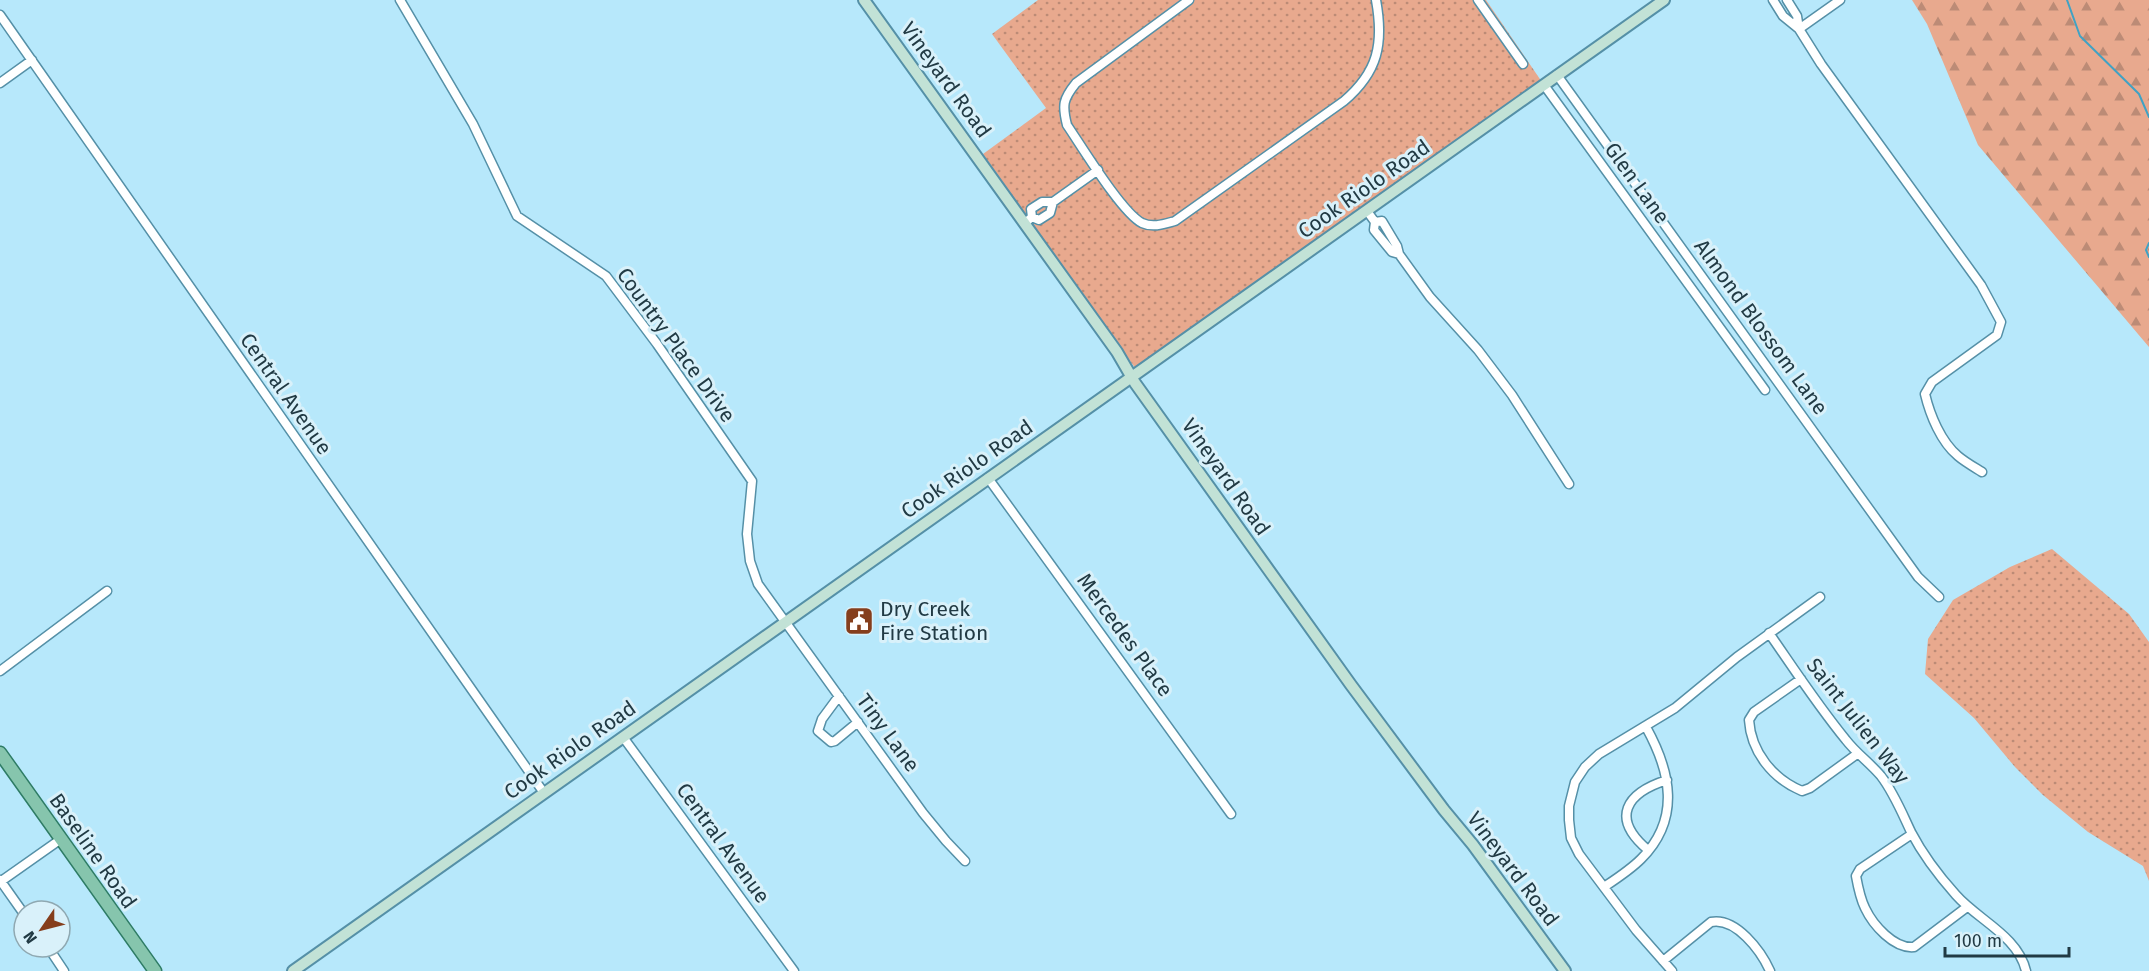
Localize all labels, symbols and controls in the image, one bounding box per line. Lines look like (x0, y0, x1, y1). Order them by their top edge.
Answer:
street label: Vineyard Road (895, 17, 997, 143)
street label: Cook Riolo Road (1293, 134, 1435, 244)
street label: Glen Lane (1599, 137, 1675, 229)
street label: Almond Blossom Lane (1689, 234, 1833, 420)
street label: Country Place Drive (611, 262, 741, 428)
street label: Central Avenue (234, 328, 338, 460)
street label: Cook Riolo Road (896, 414, 1038, 524)
street label: Vineyard Road (1176, 414, 1276, 540)
street label: Mercedes Place (1072, 568, 1178, 702)
place label: Dry Creek Fire Station (880, 596, 988, 646)
public building icon: Dry Creek Fire Station (843, 605, 875, 637)
street label: Saint Julien Way (1801, 653, 1916, 790)
street label: Tiny Lane (851, 689, 925, 777)
street label: Cook Riolo Road (499, 695, 641, 805)
street label: Central Avenue (671, 778, 775, 908)
street label: Baseline Road (44, 788, 142, 914)
street label: Vineyard Road (1461, 807, 1565, 931)
north arrow (12, 899, 72, 959)
scale bar (1945, 920, 2070, 958)
text: N (19, 928, 41, 947)
text: 100 m (1954, 930, 2002, 952)

